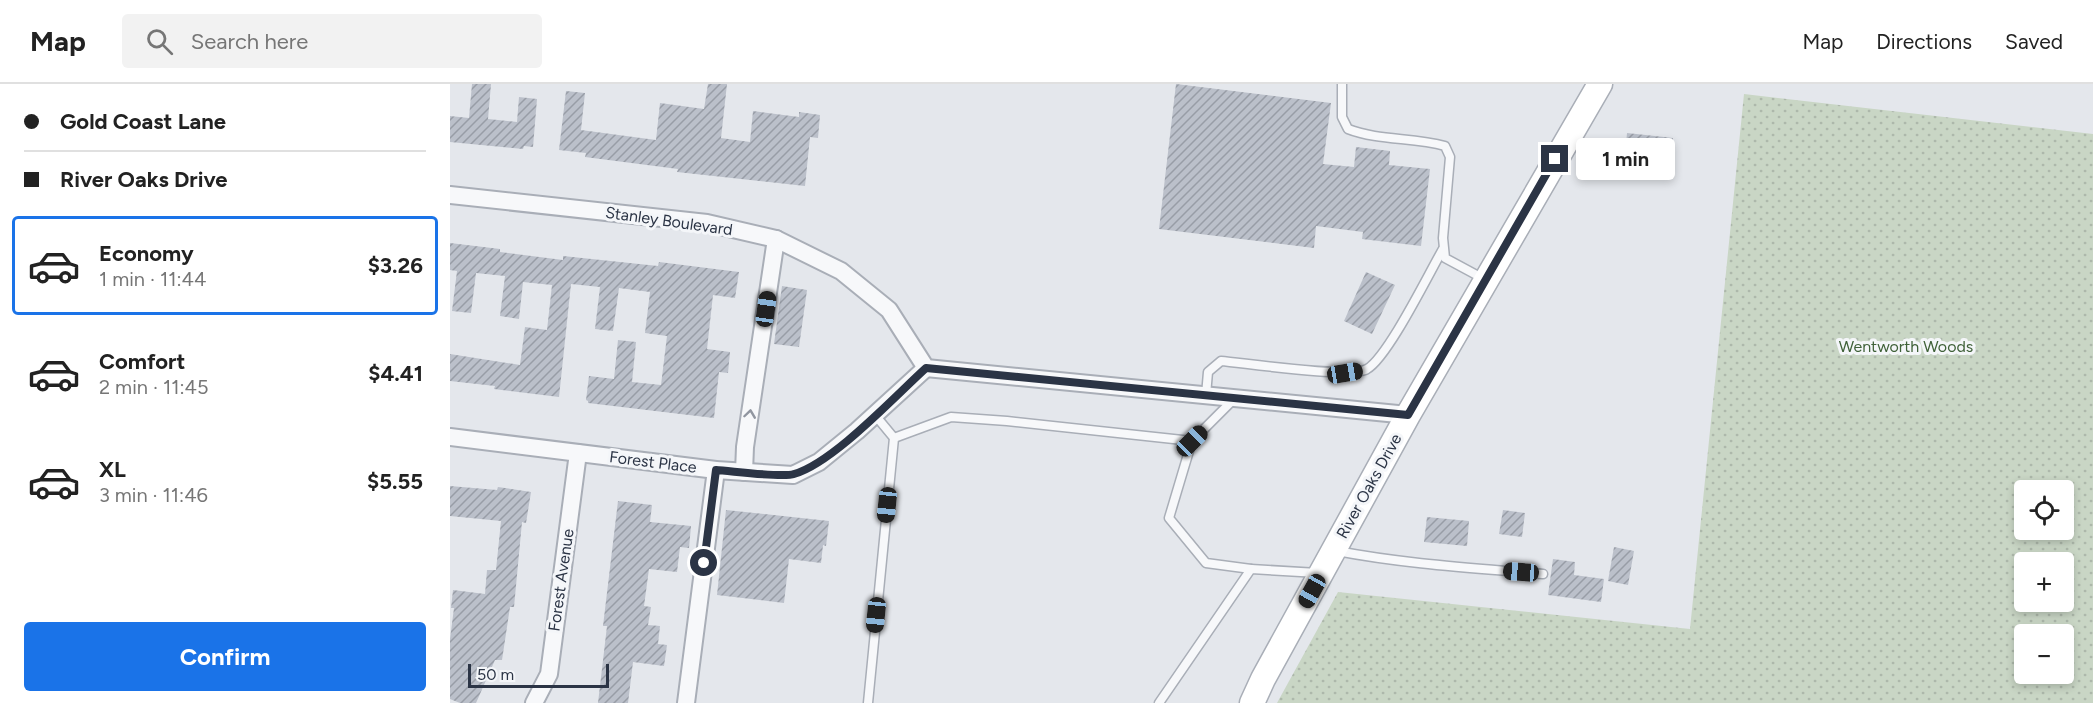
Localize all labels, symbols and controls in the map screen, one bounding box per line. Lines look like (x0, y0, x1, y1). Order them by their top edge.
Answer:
search box (122, 14, 542, 68)
text: Map (30, 24, 86, 58)
icon: search (143, 25, 176, 58)
text: Search here (191, 28, 308, 55)
text: Map (1802, 29, 1843, 54)
text: Directions (1876, 29, 1972, 54)
text: Saved (2005, 29, 2063, 54)
text: Gold Coast Lane (60, 108, 226, 135)
callout: 1 min (1576, 138, 1675, 180)
route end (1541, 145, 1568, 172)
text: 1 min (1602, 147, 1649, 171)
text: River Oaks Drive (60, 166, 228, 193)
street label: Stanley Boulevard (604, 203, 734, 239)
icon: car (27, 239, 81, 293)
text: Economy (99, 240, 194, 267)
text: $3.26 (368, 252, 423, 279)
text: 1 min · 11:44 (99, 267, 206, 291)
car (755, 290, 777, 328)
park label: Wentworth Woods (1839, 337, 1973, 356)
icon: car (27, 347, 81, 401)
text: Comfort (99, 348, 185, 375)
text: $4.41 (368, 360, 423, 387)
car (1326, 361, 1364, 385)
text: 2 min · 11:45 (99, 375, 208, 399)
one-way arrow (744, 409, 756, 419)
car (1173, 422, 1211, 460)
street label: River Oaks Drive (1332, 430, 1406, 542)
street label: Forest Place (608, 447, 698, 477)
icon: car (27, 455, 81, 509)
text: XL (99, 456, 126, 483)
text: $5.55 (367, 468, 423, 495)
map controls (2014, 480, 2074, 684)
button: locate (2014, 480, 2074, 540)
text: 3 min · 11:46 (99, 483, 208, 507)
car (876, 486, 898, 524)
street label: Forest Avenue (544, 527, 578, 633)
route start (690, 549, 717, 576)
button: + (2014, 552, 2074, 612)
car (1502, 562, 1540, 582)
car (1295, 571, 1329, 611)
car (865, 596, 887, 634)
button: Confirm (24, 622, 426, 691)
button: − (2014, 624, 2074, 684)
scale bar (468, 661, 609, 688)
text: 50 m (477, 665, 514, 684)

